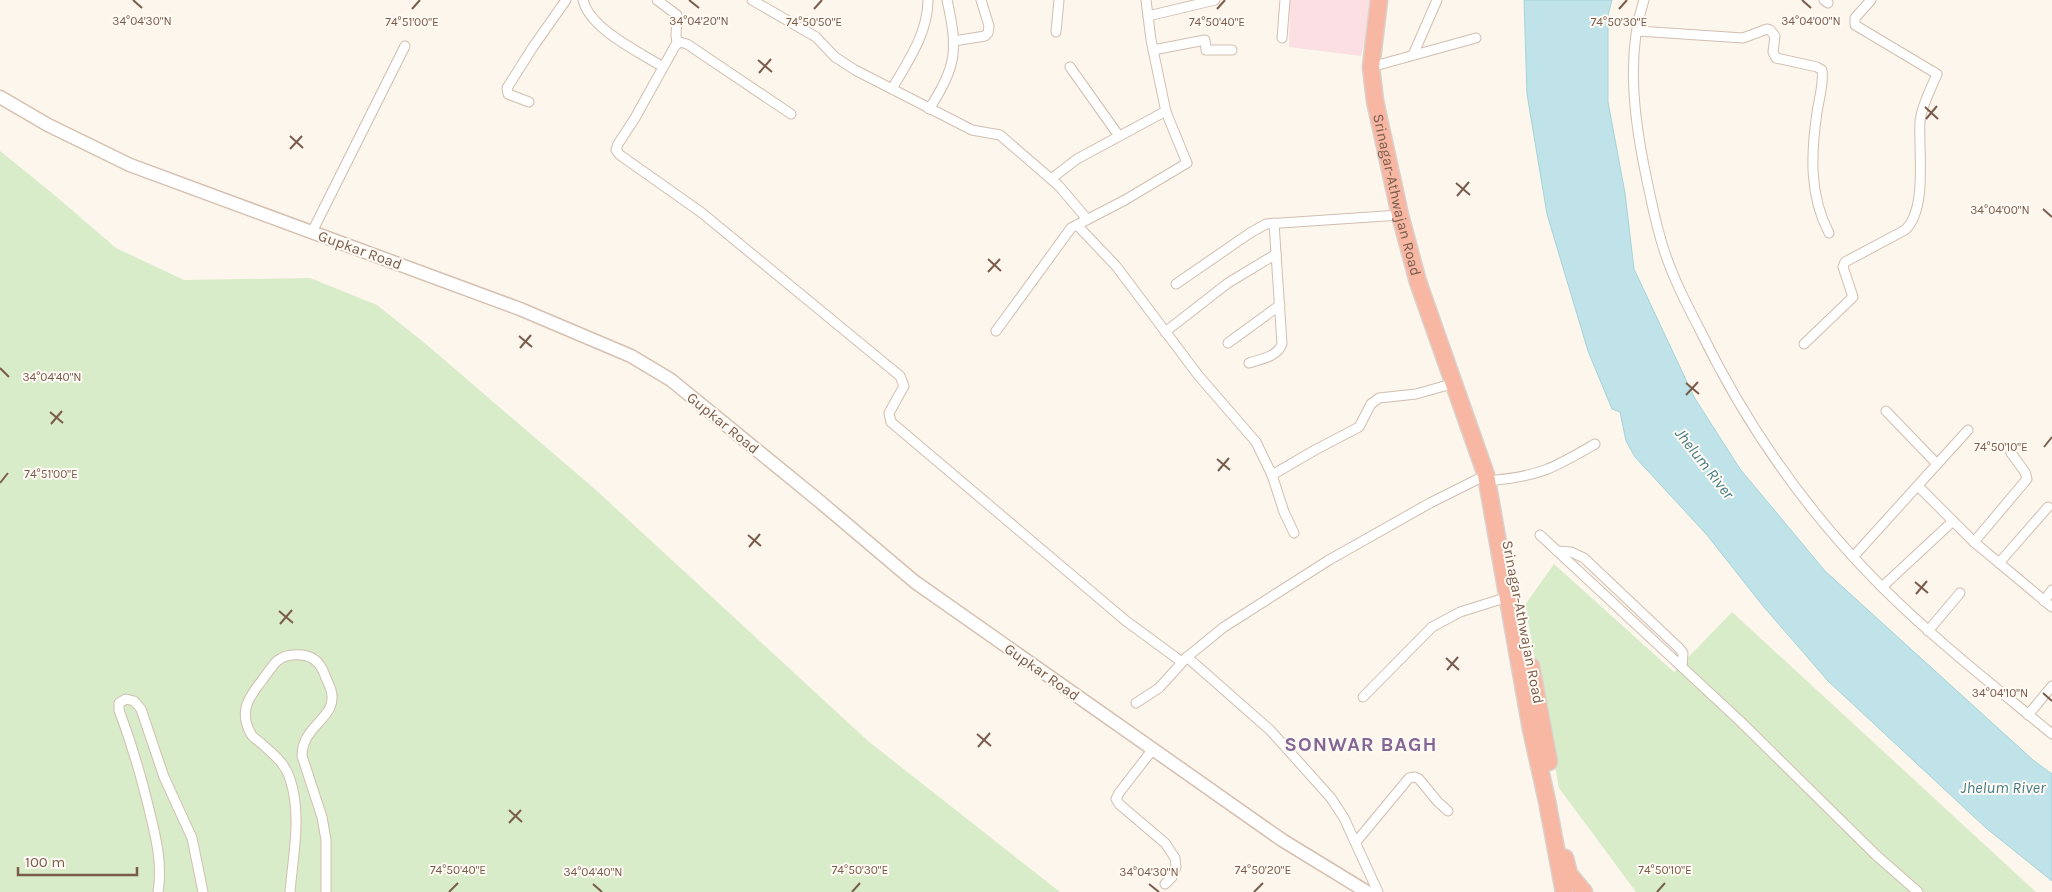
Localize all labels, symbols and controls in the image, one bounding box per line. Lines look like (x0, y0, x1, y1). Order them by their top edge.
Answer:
text: 34°04'30"N (112, 14, 172, 28)
text: 34°04'20"N (669, 14, 729, 28)
text: 34°04'00"N (1781, 14, 1841, 28)
text: 74°51'00"E (385, 15, 439, 29)
text: 74°50'50"E (786, 15, 842, 29)
text: 74°50'40"E (1189, 15, 1245, 29)
text: 74°50'30"E (1591, 15, 1647, 29)
street label: Srinagar-Athwajan Road (1369, 112, 1425, 278)
text: 34°04'00"N (1970, 203, 2030, 217)
street label: Gupkar Road (316, 227, 404, 273)
text: 34°04'40"N (22, 370, 82, 384)
street label: Gupkar Road (683, 388, 763, 458)
water label: Jhelum River (1671, 424, 1739, 503)
text: 74°50'10"E (1974, 440, 2028, 454)
text: 74°51'00"E (24, 467, 78, 481)
street label: Srinagar-Athwajan Road (1498, 539, 1548, 705)
street label: Gupkar Road (1001, 639, 1083, 705)
text: 34°04'10"N (1972, 686, 2028, 700)
district label: SONWAR BAGH (1284, 733, 1438, 756)
water label: Jhelum River (1961, 778, 2046, 797)
scale bar (18, 844, 136, 876)
text: 100 m (25, 853, 65, 871)
text: 74°50'40"E (430, 863, 486, 877)
text: 74°50'30"E (832, 863, 888, 877)
text: 74°50'20"E (1235, 863, 1291, 877)
text: 74°50'10"E (1638, 863, 1692, 877)
text: 34°04'40"N (563, 865, 623, 879)
text: 34°04'30"N (1119, 865, 1179, 879)

